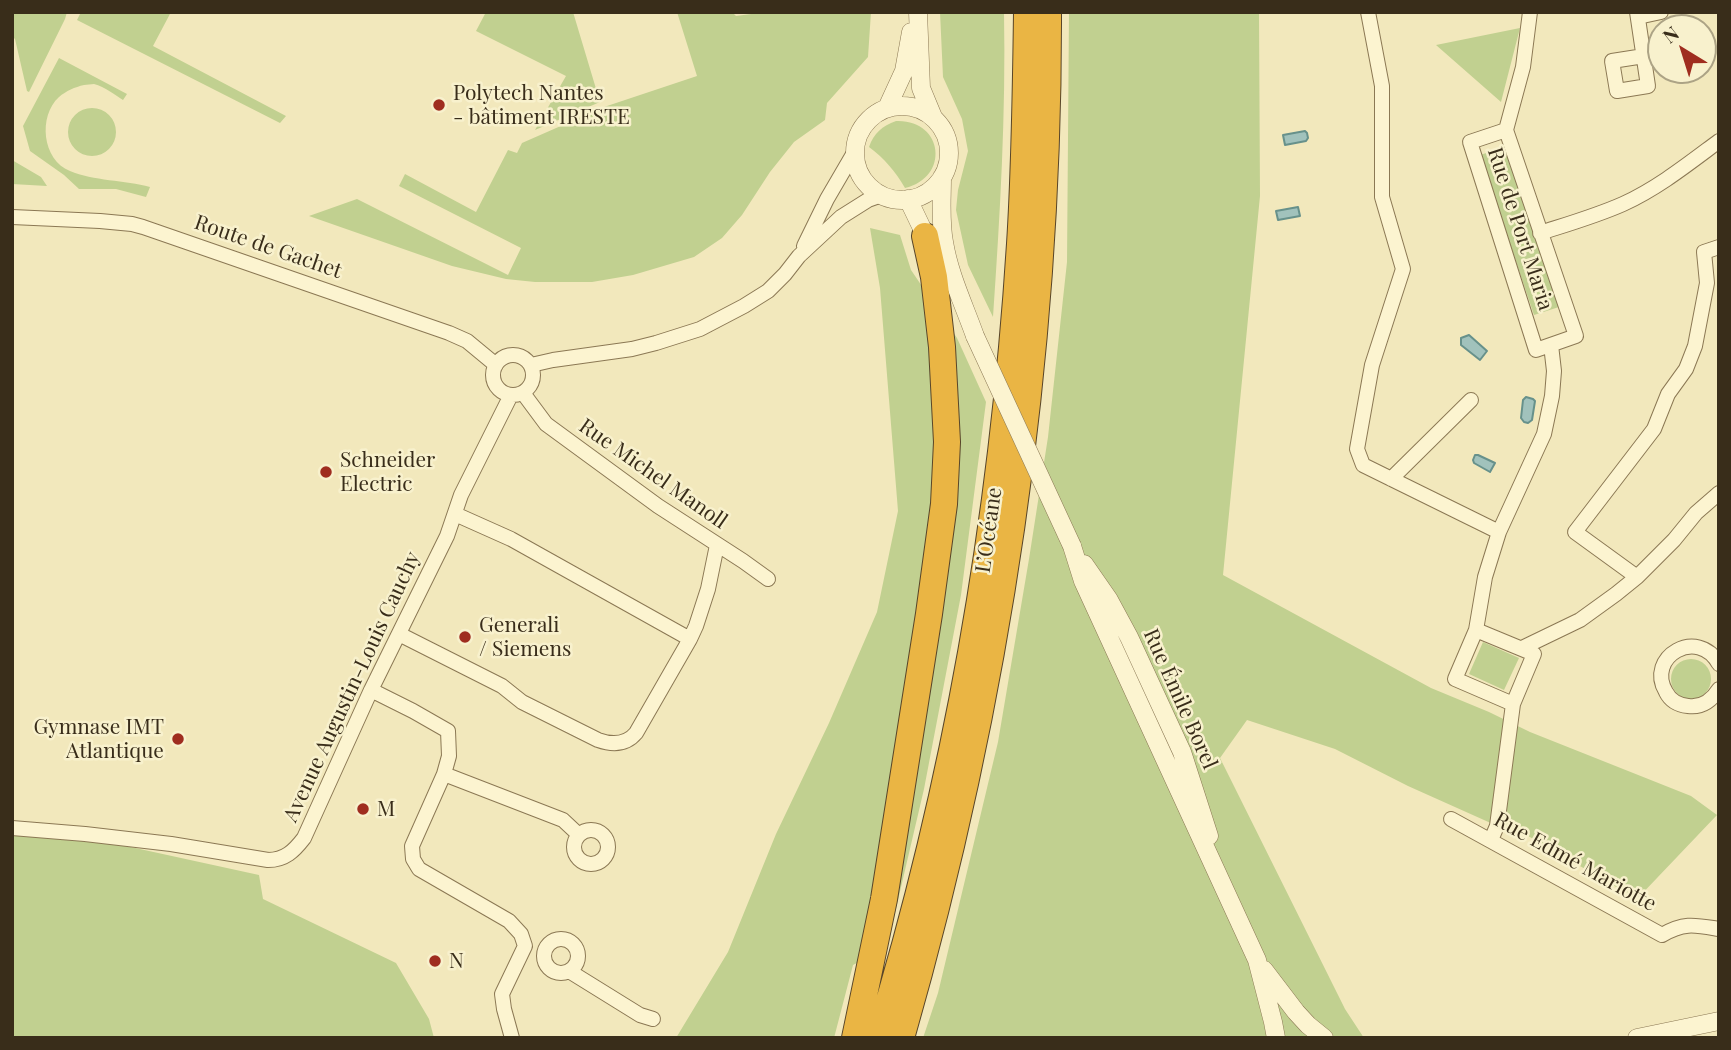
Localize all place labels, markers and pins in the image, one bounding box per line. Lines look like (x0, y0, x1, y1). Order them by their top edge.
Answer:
place label: Polytech Nantes - bâtiment IRESTE (453, 80, 630, 130)
marker: Polytech Nantes - bâtiment IRESTE (431, 97, 447, 113)
place label: Schneider Electric (340, 447, 435, 497)
marker: Schneider Electric (318, 464, 334, 480)
place label: Generali / Siemens (479, 612, 571, 662)
marker: Generali / Siemens (457, 629, 473, 645)
place label: Gymnase IMT Atlantique (33, 714, 164, 764)
marker: Gymnase IMT Atlantique (170, 731, 186, 747)
place label: M (377, 796, 395, 822)
marker: M (355, 801, 371, 817)
place label: N (449, 948, 464, 974)
marker: N (427, 953, 443, 969)

